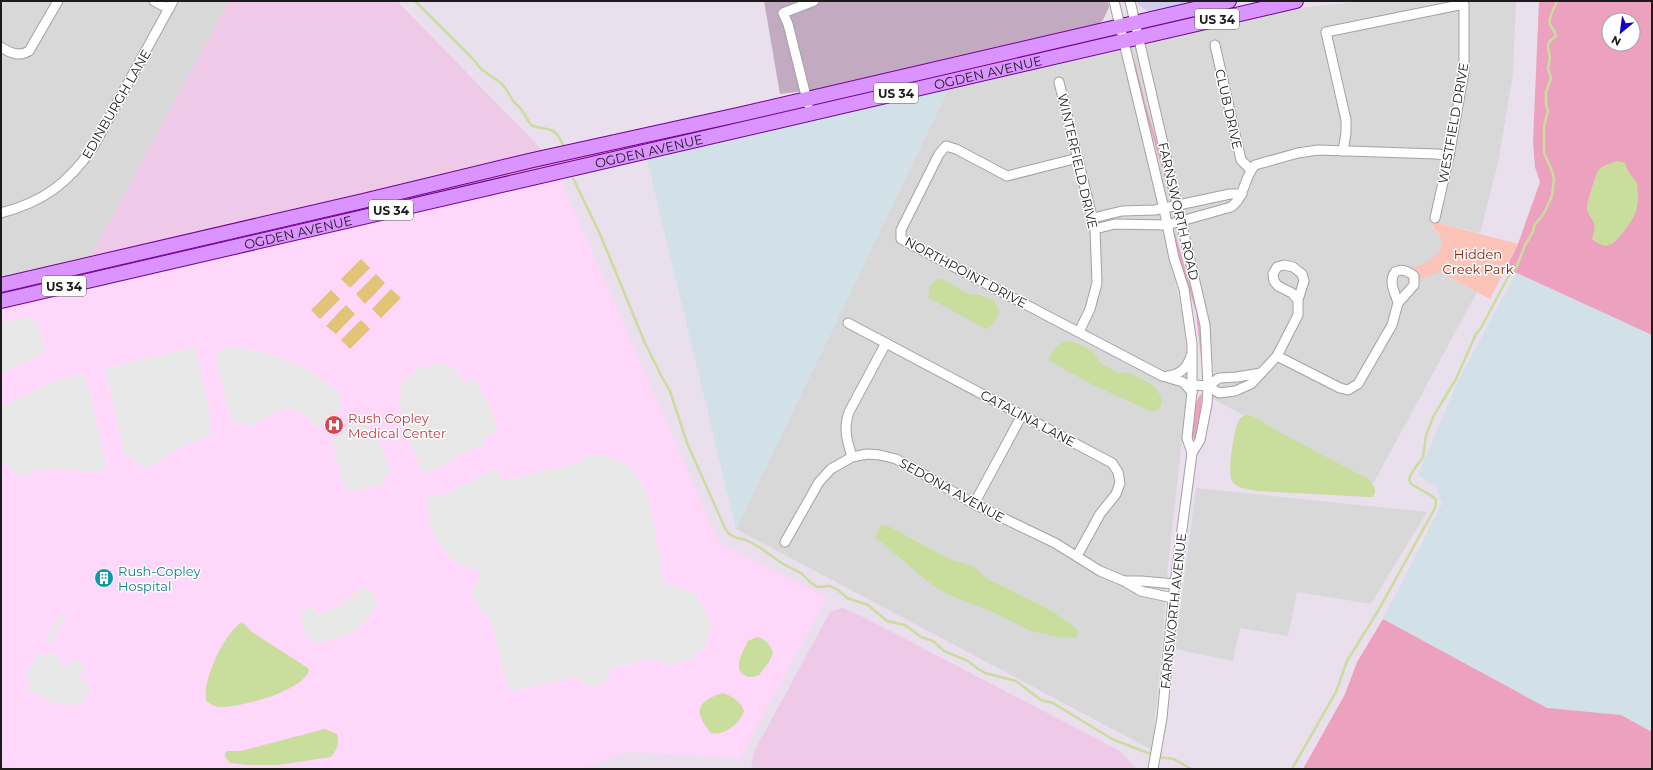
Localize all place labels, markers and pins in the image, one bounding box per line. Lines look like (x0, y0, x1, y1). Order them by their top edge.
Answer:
place label: Rush Copley Medical Center (348, 410, 446, 441)
hospital icon: Rush Copley Medical Center (323, 414, 345, 436)
place label: Rush-Copley Hospital (118, 563, 201, 594)
building icon: Rush-Copley Hospital (93, 567, 115, 589)

